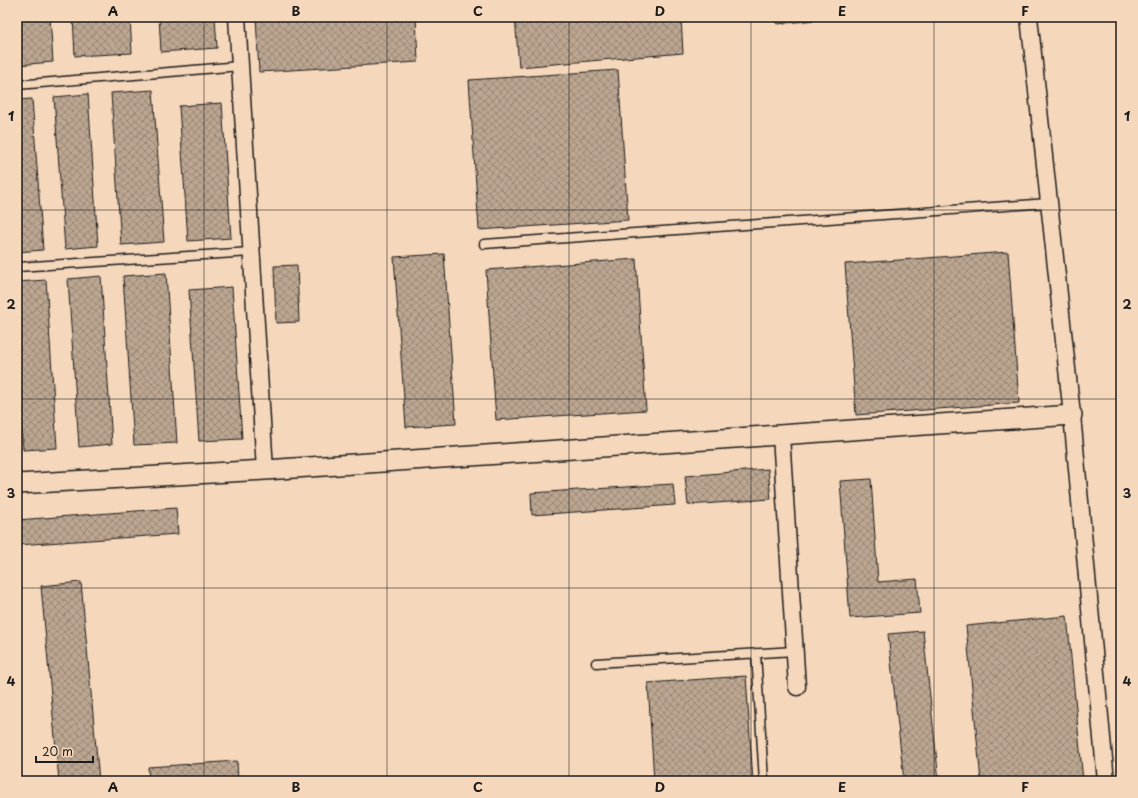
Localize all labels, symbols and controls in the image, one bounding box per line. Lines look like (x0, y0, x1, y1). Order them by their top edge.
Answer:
text: A (108, 1, 118, 20)
text: B (292, 1, 301, 20)
text: C (473, 1, 483, 20)
text: D (655, 1, 665, 20)
text: E (838, 1, 846, 20)
text: F (1021, 1, 1029, 20)
text: 1 (8, 106, 14, 125)
text: 1 (1124, 106, 1130, 125)
text: 2 (6, 294, 16, 313)
text: 2 (1122, 294, 1132, 313)
text: 3 (7, 483, 16, 502)
text: 3 (1123, 483, 1132, 502)
text: 4 (7, 671, 16, 690)
text: 4 (1123, 671, 1132, 690)
scale bar (36, 738, 93, 764)
text: 20 m (42, 742, 73, 760)
text: A (108, 777, 118, 796)
text: B (292, 777, 301, 796)
text: C (473, 777, 483, 796)
text: D (655, 777, 665, 796)
text: E (838, 777, 846, 796)
text: F (1021, 777, 1029, 796)

